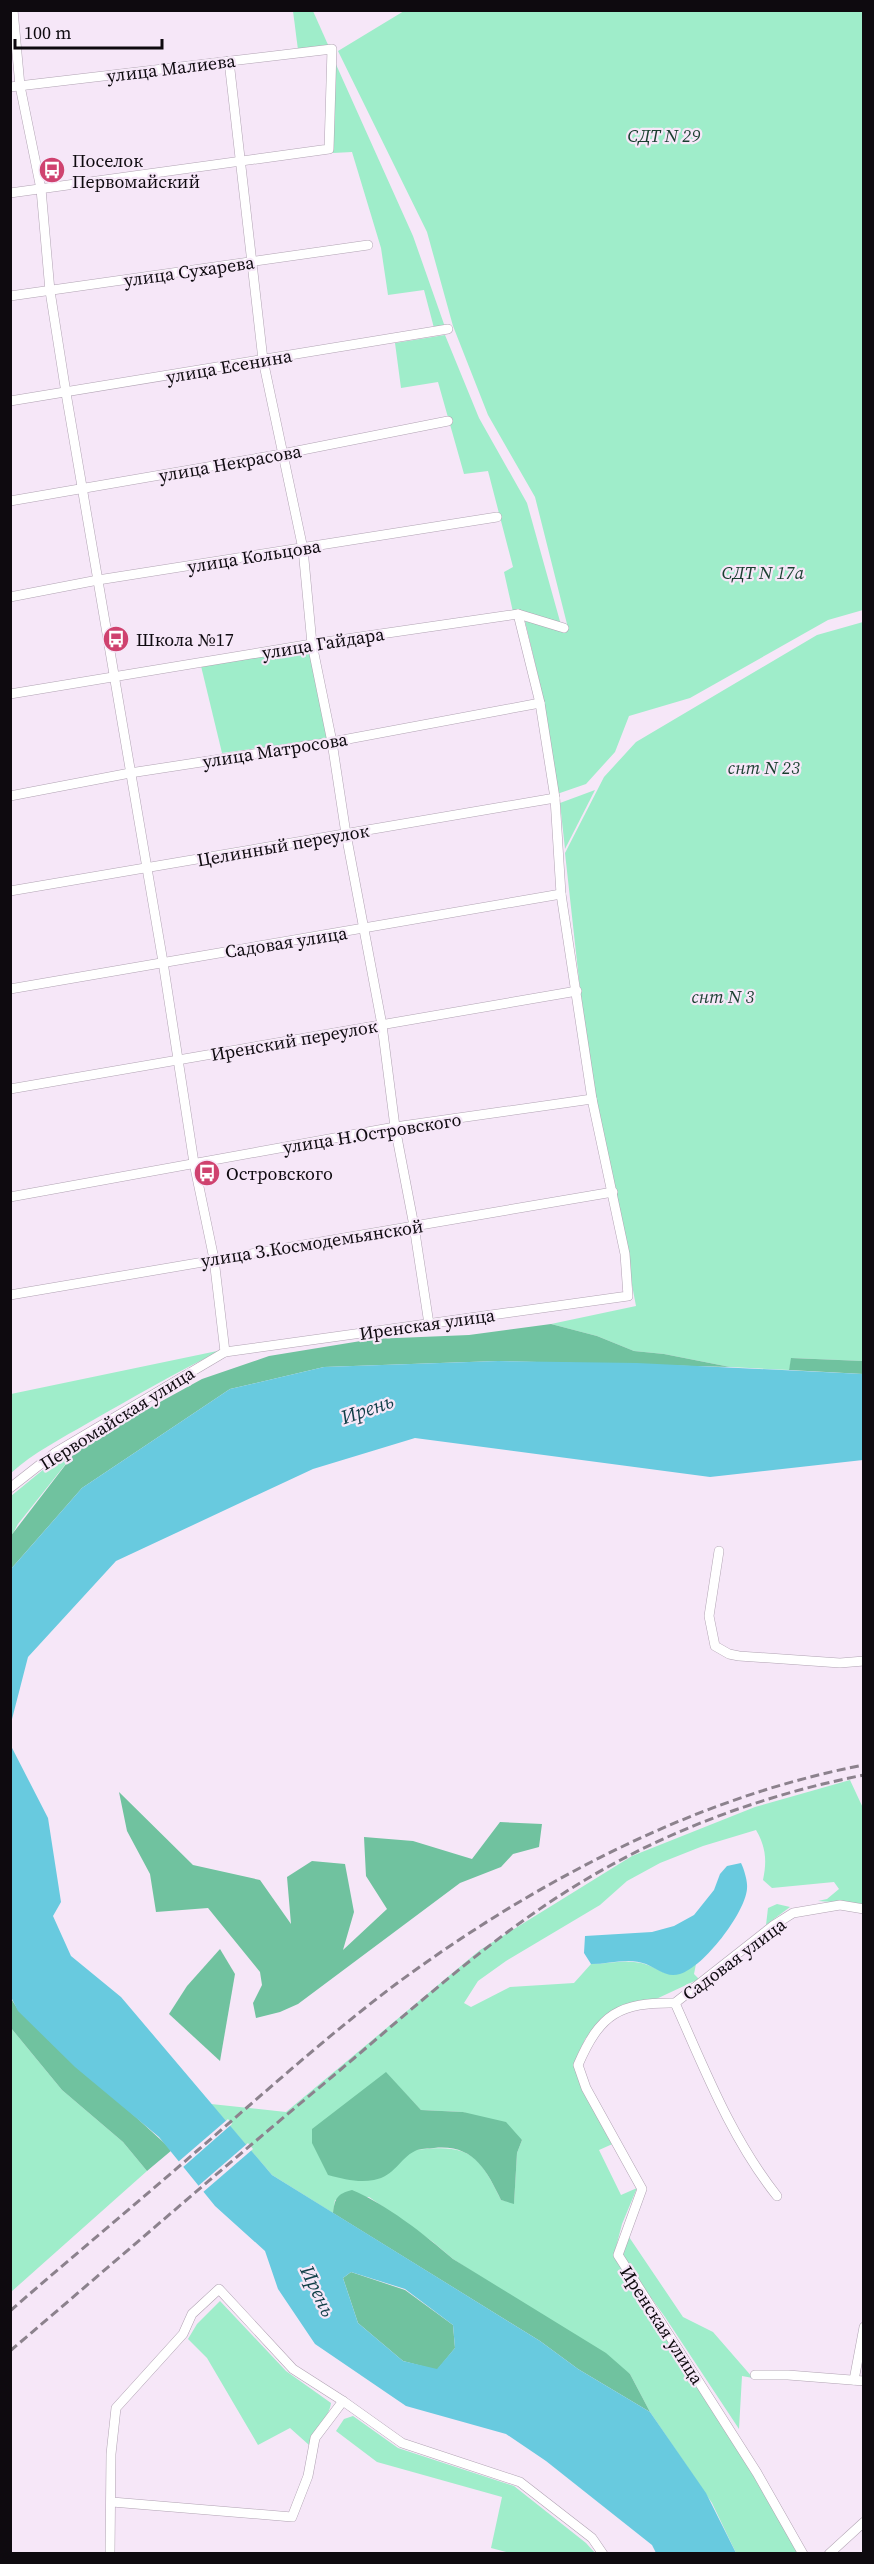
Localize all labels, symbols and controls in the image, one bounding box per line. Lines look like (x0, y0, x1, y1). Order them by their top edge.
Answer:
scale bar (15, 12, 162, 50)
text: 100 m (24, 20, 71, 45)
street label: улица Малиева (105, 48, 238, 88)
park label: СДТ N 29 (627, 123, 701, 148)
place label: Поселок Первомайский (72, 148, 200, 194)
bus stop icon: Поселок Первомайский (37, 155, 67, 185)
street label: улица Сухарева (122, 249, 257, 293)
street label: улица Есенина (164, 342, 295, 389)
street label: улица Некрасова (157, 438, 304, 488)
street label: улица Кольцова (186, 533, 323, 579)
park label: СДТ N 17а (722, 560, 805, 585)
street label: улица Гайдара (260, 621, 387, 665)
bus stop icon: Школа №17 (101, 624, 131, 654)
place label: Школа №17 (136, 627, 234, 652)
street label: улица Матросова (201, 726, 350, 774)
park label: снт N 23 (728, 755, 800, 780)
street label: Целинный переулок (195, 818, 371, 872)
street label: Садовая улица (223, 920, 350, 964)
park label: снт N 3 (691, 984, 755, 1009)
street label: Иренский переулок (209, 1013, 379, 1067)
street label: улица Н.Островского (281, 1107, 463, 1159)
bus stop icon: Островского (192, 1158, 222, 1188)
place label: Островского (226, 1161, 333, 1186)
street label: улица З.Космодемьянской (199, 1213, 425, 1273)
street label: Иренская улица (358, 1302, 497, 1346)
street label: Первомайская улица (35, 1360, 200, 1476)
water label: Ирень (336, 1387, 397, 1431)
street label: Садовая улица (677, 1911, 792, 2006)
water label: Ирень (293, 2260, 342, 2321)
street label: Иренская улица (614, 2261, 710, 2390)

